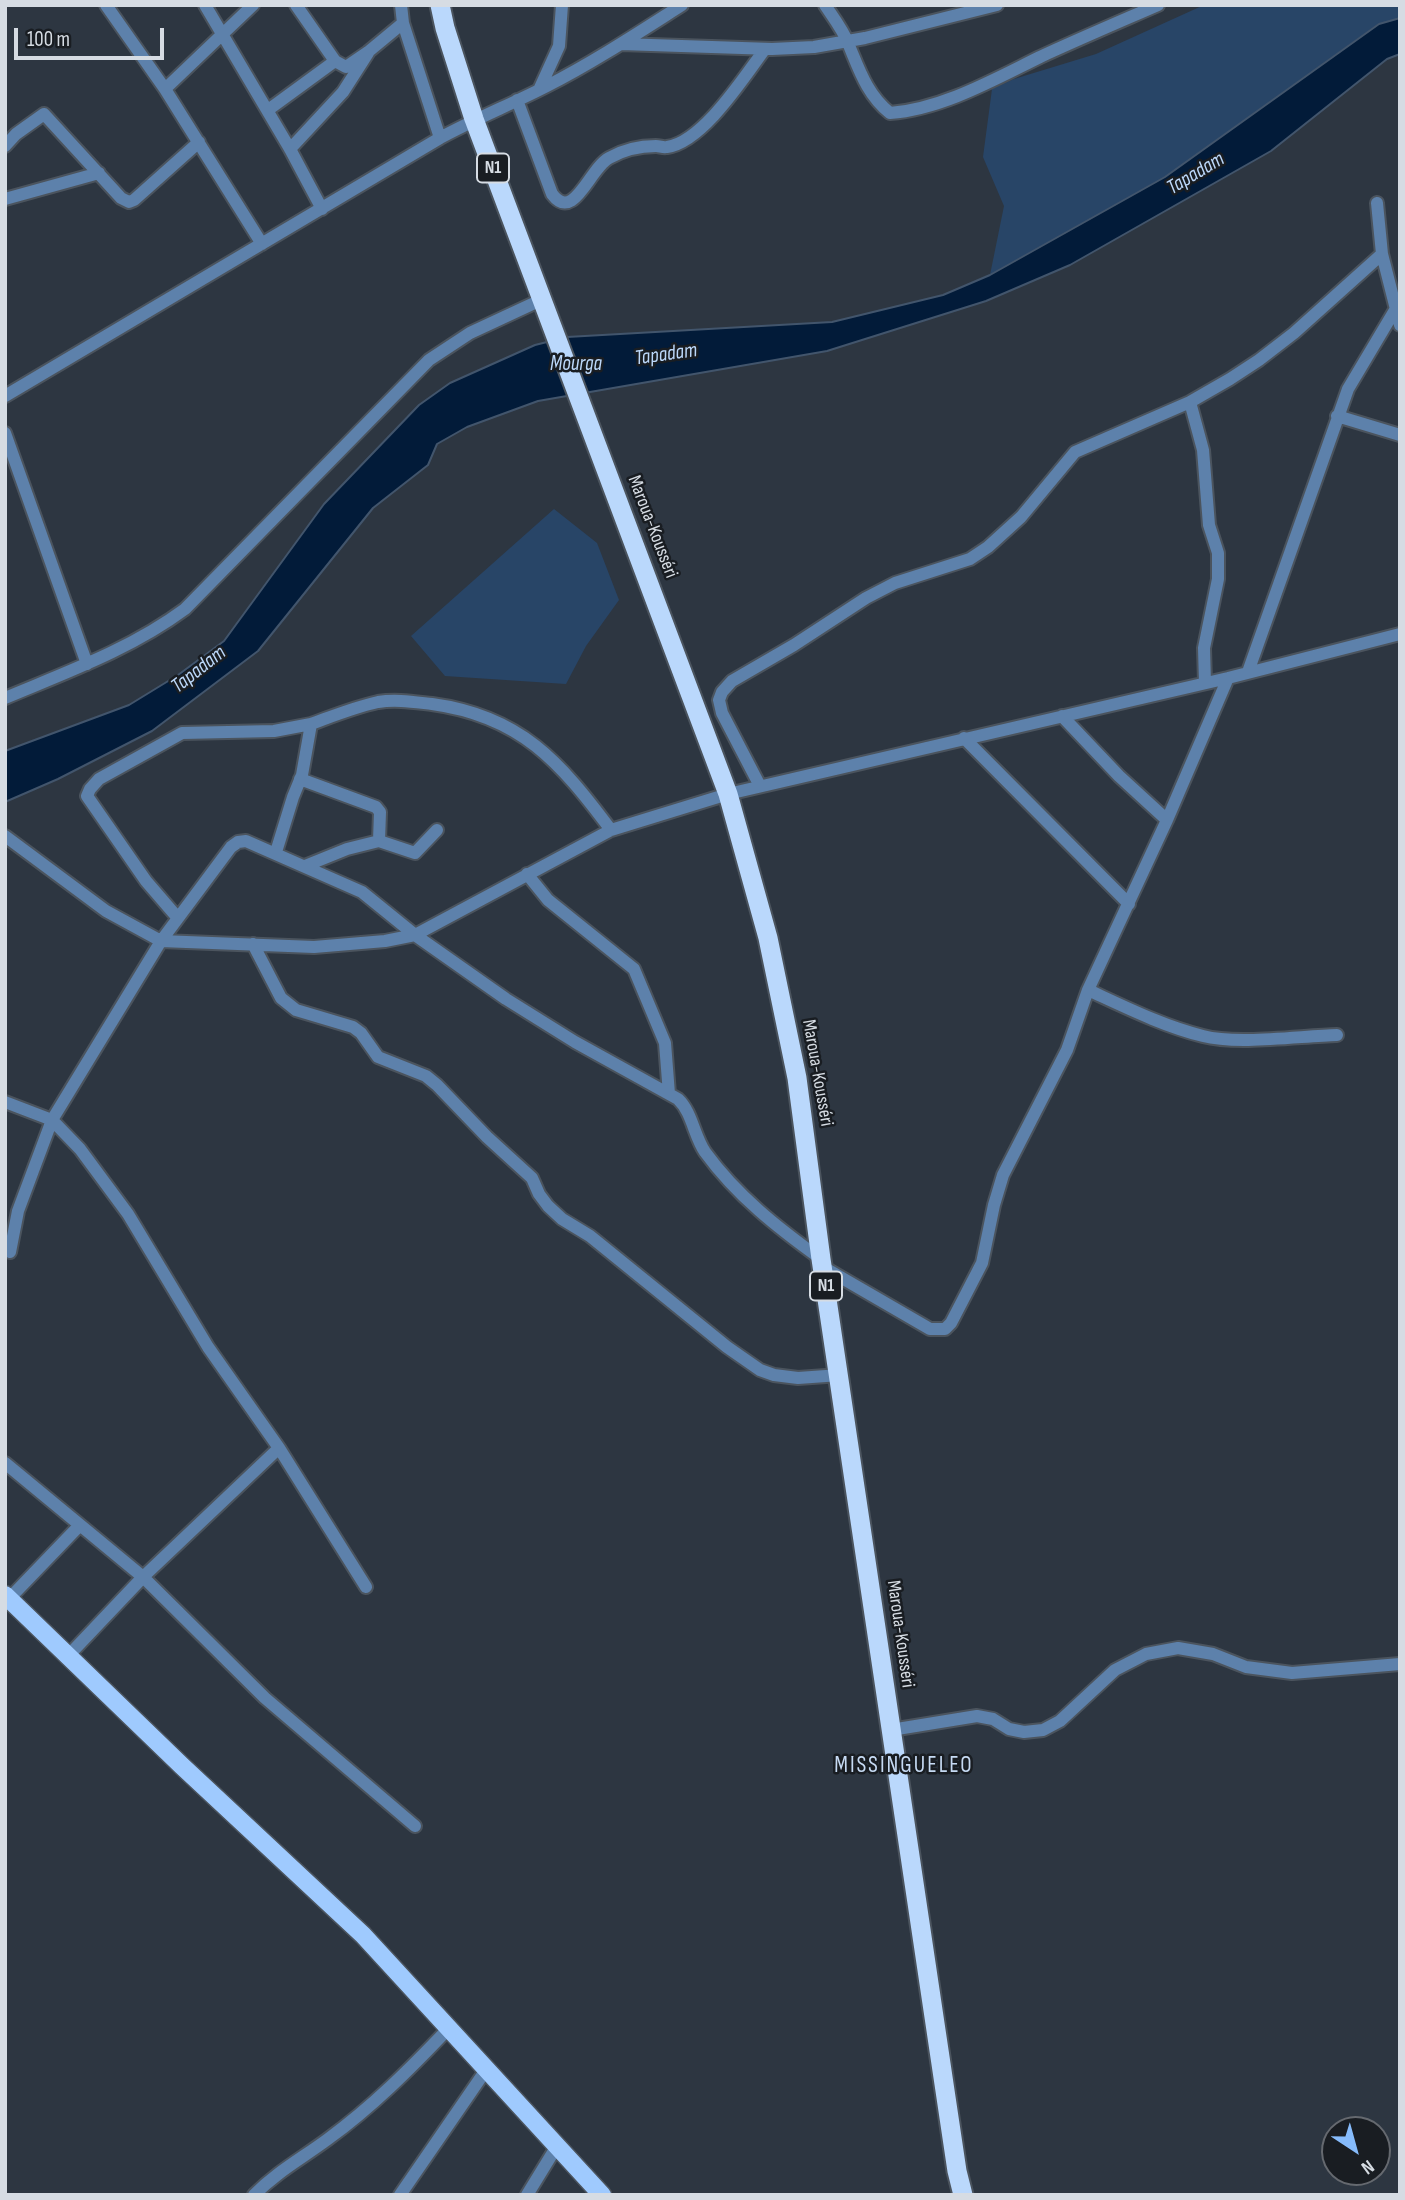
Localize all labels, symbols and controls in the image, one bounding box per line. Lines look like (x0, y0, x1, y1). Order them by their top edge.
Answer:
scale bar (18, 14, 168, 58)
text: 100 m (27, 27, 70, 52)
water label: Tapadam (1163, 147, 1229, 201)
road number: N1 (477, 154, 509, 182)
water label: Tapadam (633, 338, 699, 372)
water label: Mourga (550, 352, 602, 378)
street label: Maroua-Kousséri (622, 472, 682, 582)
water label: Tapadam (167, 641, 231, 699)
street label: Maroua-Kousséri (796, 1018, 838, 1128)
road number: N1 (810, 1272, 842, 1301)
street label: Maroua-Kousséri (881, 1579, 919, 1689)
district label: MISSINGUELEO (836, 1752, 972, 1780)
north arrow (1321, 2116, 1391, 2186)
text: N (1357, 2154, 1378, 2179)

